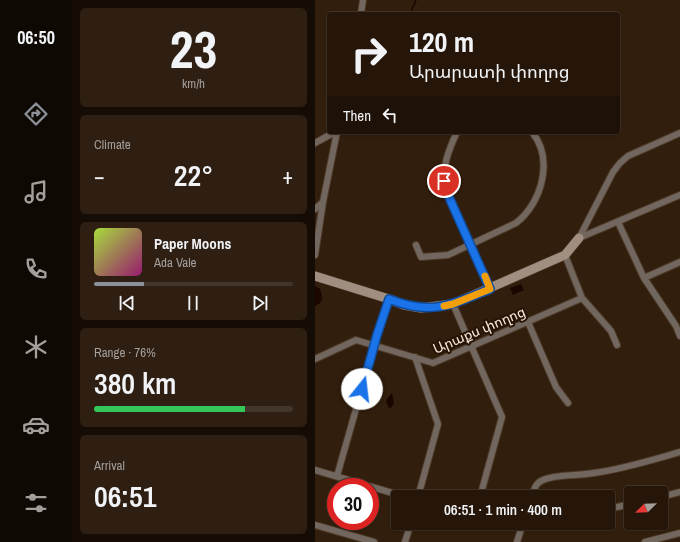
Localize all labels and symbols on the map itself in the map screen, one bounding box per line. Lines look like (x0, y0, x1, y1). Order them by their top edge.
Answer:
pin (427, 164, 461, 198)
street label: Արաքս փողոց (430, 302, 528, 358)
position arrow (341, 368, 383, 410)
speed limit sign: 30 (327, 478, 379, 530)
north arrow (624, 486, 668, 530)

